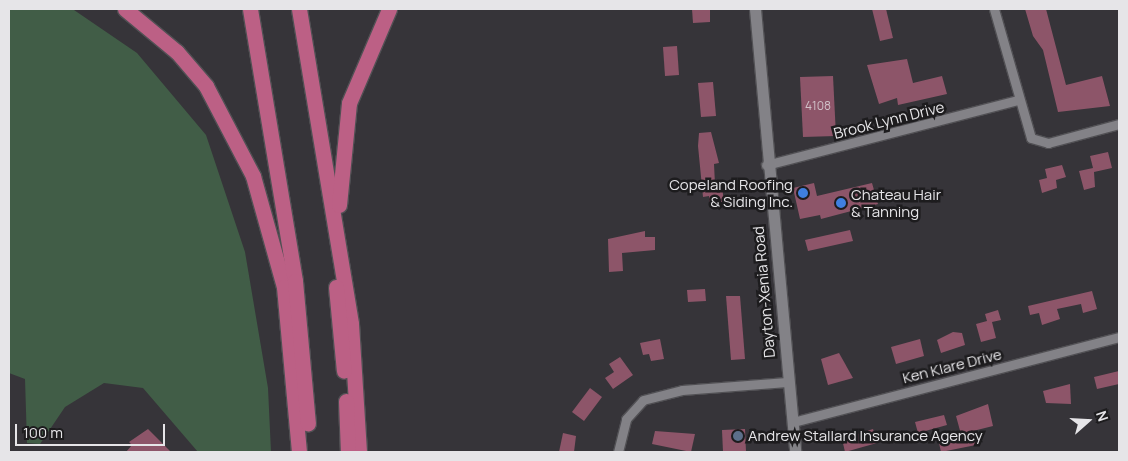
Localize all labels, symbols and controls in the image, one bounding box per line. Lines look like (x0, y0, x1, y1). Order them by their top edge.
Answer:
street label: Brook Lynn Drive (832, 98, 946, 142)
house number: 4108 (805, 99, 831, 113)
place label: Copeland Roofing & Siding Inc. (669, 175, 793, 210)
place label: Chateau Hair & Tanning (851, 185, 941, 220)
marker: Copeland Roofing & Siding Inc. (797, 187, 809, 199)
marker: Chateau Hair & Tanning (835, 197, 847, 209)
street label: Dayton-Xenia Road (749, 225, 779, 359)
street label: Ken Klare Drive (901, 345, 1003, 387)
north arrow (1063, 396, 1113, 446)
text: N (1092, 408, 1113, 424)
scale bar (18, 414, 168, 446)
text: 100 m (23, 422, 63, 443)
place label: Andrew Stallard Insurance Agency (748, 427, 983, 445)
marker: Andrew Stallard Insurance Agency (732, 430, 744, 442)

